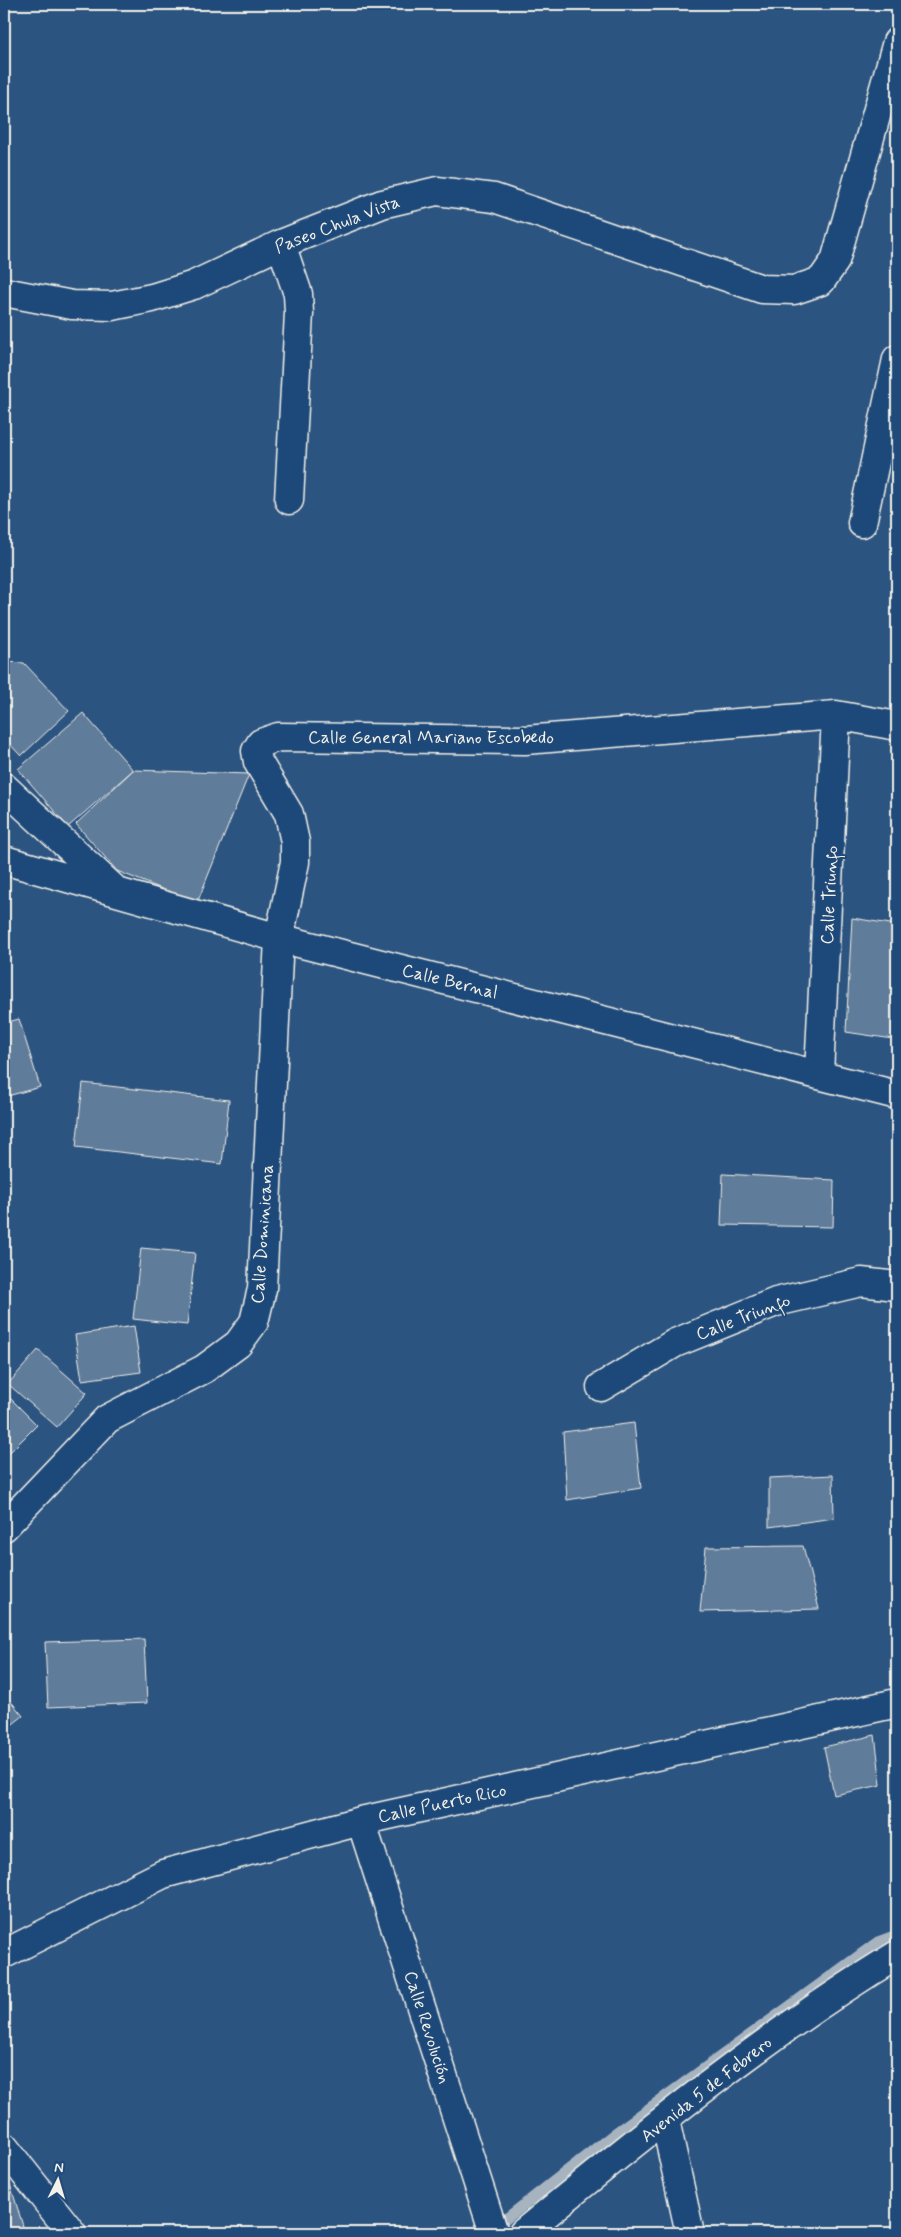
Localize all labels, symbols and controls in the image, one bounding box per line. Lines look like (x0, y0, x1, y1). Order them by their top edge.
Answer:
street label: Paseo Chula Vista (271, 190, 403, 260)
street label: Calle General Mariano Escobedo (308, 726, 554, 750)
street label: Calle Triunfo (815, 845, 847, 945)
street label: Calle Bernal (399, 958, 500, 1005)
street label: Calle Dominicana (246, 1164, 280, 1305)
street label: Calle Triunfo (693, 1289, 795, 1349)
street label: Calle Puerto Rico (376, 1779, 509, 1829)
street label: Calle Revolución (398, 1968, 457, 2087)
street label: Avenida 5 de Febrero (636, 2031, 777, 2149)
north arrow (32, 2154, 82, 2204)
text: N (54, 2159, 64, 2177)

